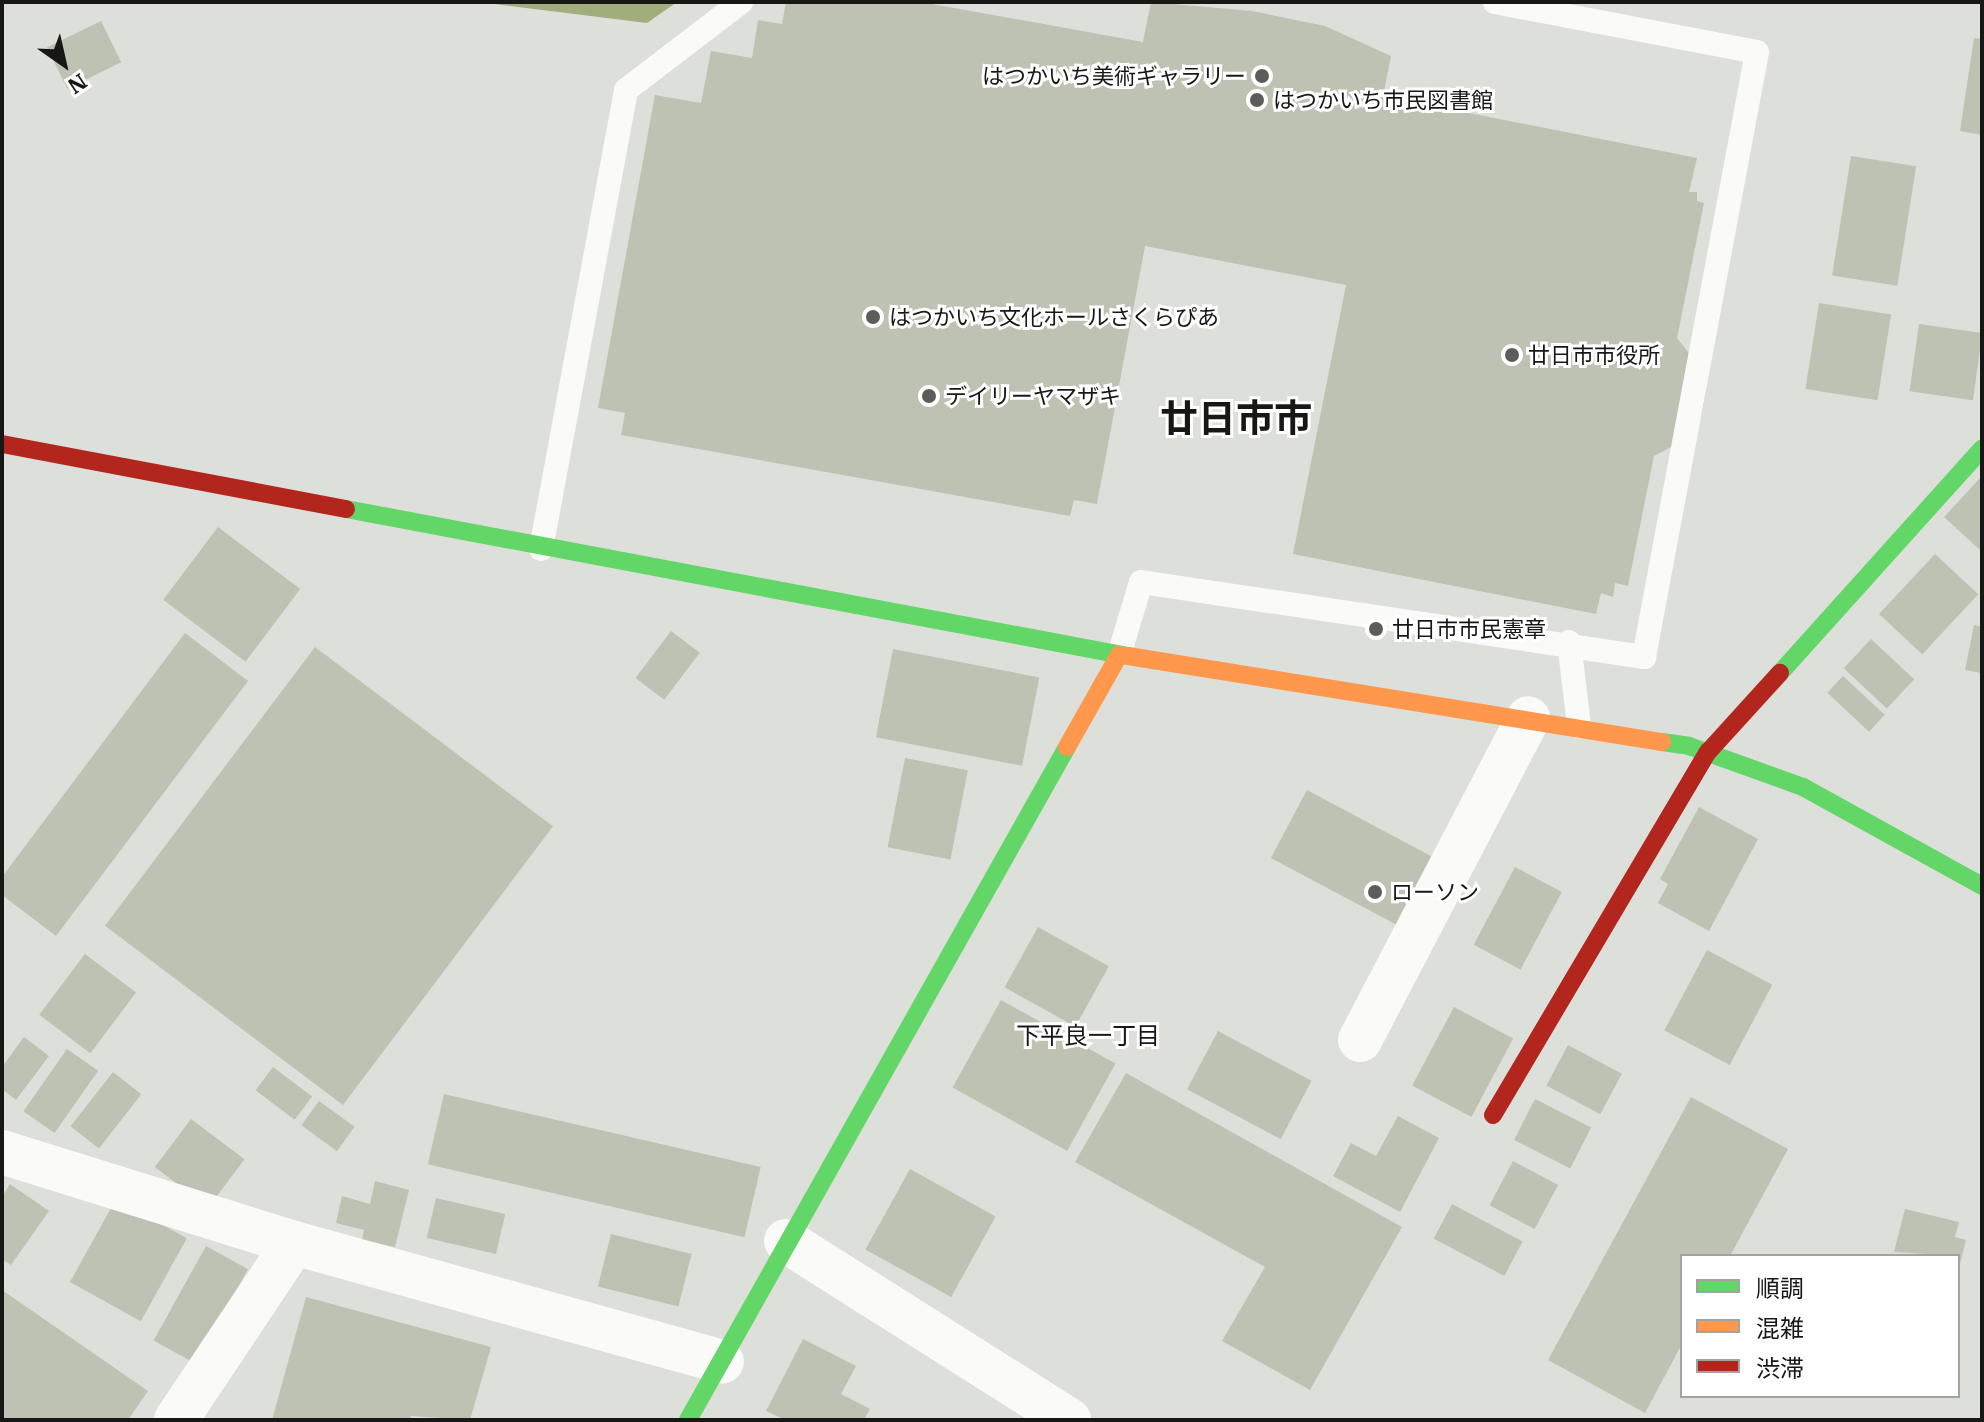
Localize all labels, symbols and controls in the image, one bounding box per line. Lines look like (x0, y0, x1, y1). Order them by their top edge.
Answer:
north arrow (24, 24, 104, 104)
place label: はつかいち美術ギャラリー (982, 63, 1246, 89)
text: N (62, 67, 93, 101)
marker: はつかいち美術ギャラリー (1253, 67, 1271, 85)
place label: はつかいち市民図書館 (1273, 87, 1493, 113)
marker: はつかいち市民図書館 (1248, 91, 1266, 109)
place label: はつかいち文化ホールさくらぴあ (889, 304, 1219, 330)
marker: はつかいち文化ホールさくらぴあ (864, 308, 882, 326)
place label: 廿日市市役所 (1528, 342, 1660, 368)
marker: 廿日市市役所 (1503, 346, 1521, 364)
place label: デイリーヤマザキ (945, 383, 1121, 409)
marker: デイリーヤマザキ (920, 387, 938, 405)
district label: 廿日市市 (1160, 395, 1312, 441)
place label: 廿日市市民憲章 (1392, 616, 1546, 642)
marker: 廿日市市民憲章 (1367, 620, 1385, 638)
place label: ローソン (1391, 879, 1479, 905)
marker: ローソン (1366, 883, 1384, 901)
district label: 下平良一丁目 (1016, 1022, 1160, 1050)
legend (1680, 1254, 1960, 1398)
text: 順調 (1756, 1272, 1804, 1304)
text: 混雑 (1756, 1312, 1804, 1344)
text: 渋滞 (1756, 1352, 1804, 1384)

